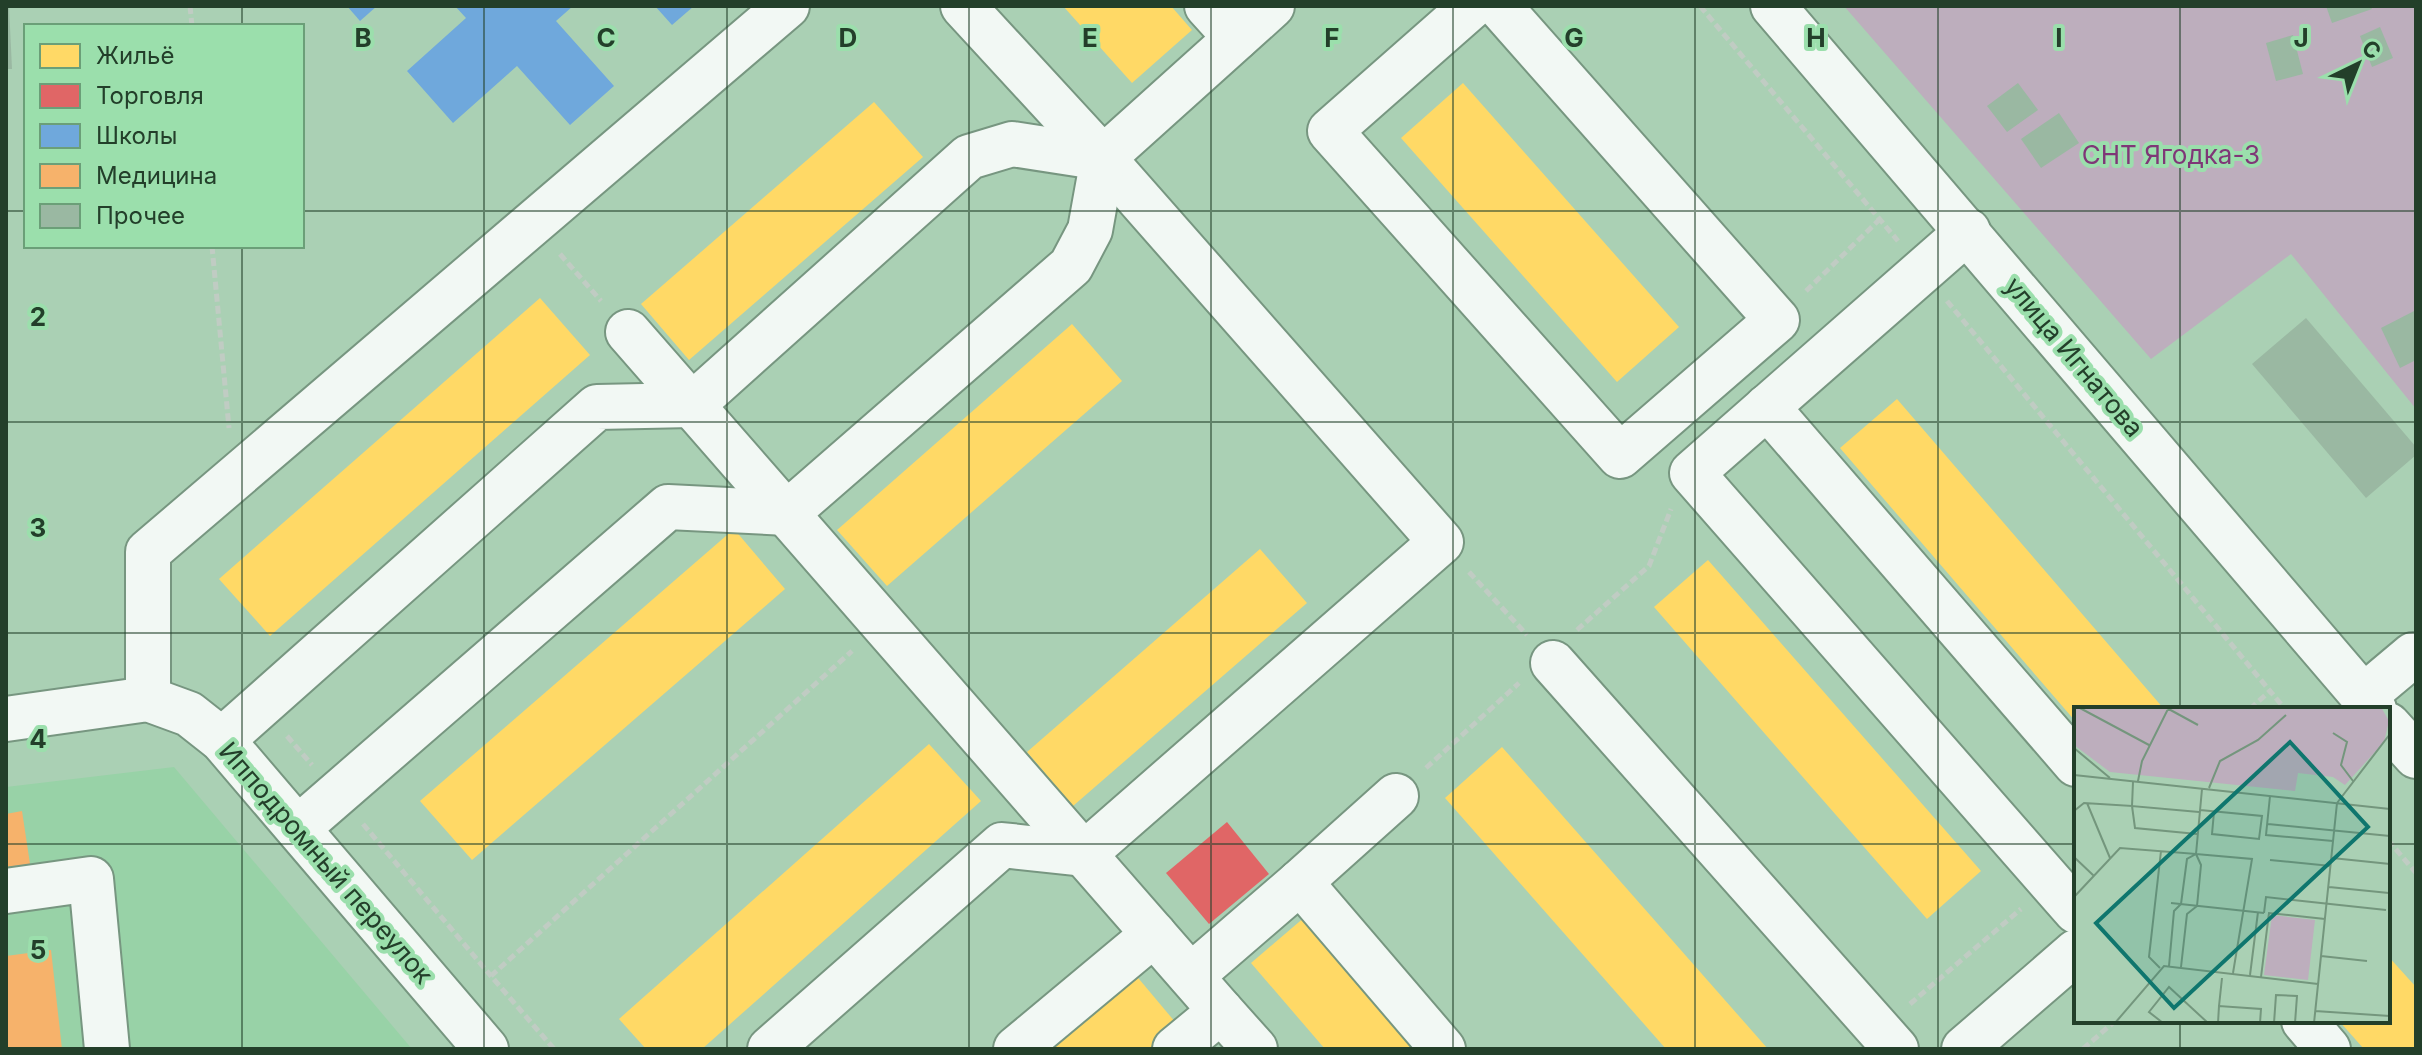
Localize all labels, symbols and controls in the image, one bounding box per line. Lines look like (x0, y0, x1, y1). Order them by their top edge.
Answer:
text: B (354, 22, 372, 53)
text: C (596, 22, 616, 53)
text: D (839, 22, 857, 53)
text: E (1082, 22, 1098, 53)
text: F (1324, 22, 1340, 53)
text: G (1564, 22, 1584, 53)
text: H (1806, 22, 1826, 53)
text: I (2055, 22, 2063, 53)
text: J (2293, 22, 2309, 53)
legend (24, 24, 304, 248)
north arrow (2318, 24, 2398, 104)
text: С (2357, 34, 2386, 64)
text: Жильё (96, 41, 174, 70)
text: Торговля (96, 81, 204, 110)
text: Школы (96, 121, 177, 150)
park label: СНТ Ягодка-3 (2082, 139, 2260, 170)
text: Медицина (96, 161, 217, 190)
text: Прочее (96, 201, 185, 230)
street label: улица Игнатова (1999, 270, 2150, 443)
text: 2 (30, 301, 46, 332)
text: 3 (30, 512, 46, 543)
inset map (2074, 707, 2390, 1023)
text: 4 (29, 723, 47, 754)
street label: Ипподромный переулок (213, 736, 440, 990)
text: 5 (30, 934, 46, 965)

